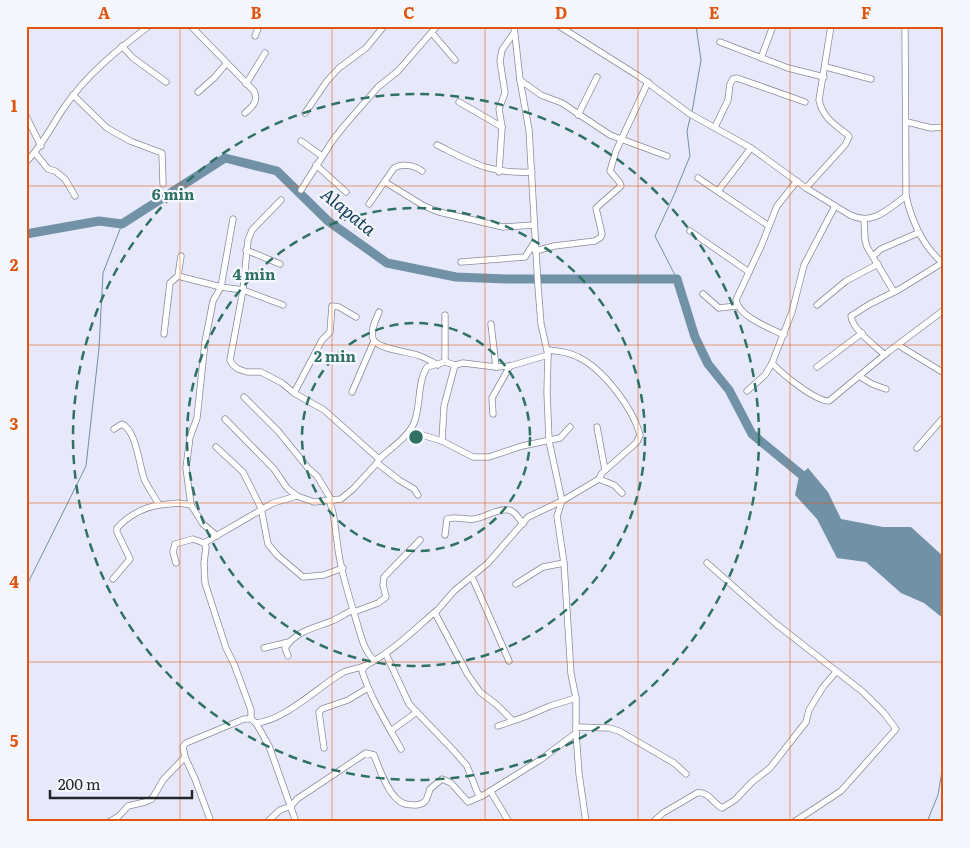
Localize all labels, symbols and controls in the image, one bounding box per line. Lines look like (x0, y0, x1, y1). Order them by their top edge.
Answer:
text: A (98, 0, 110, 24)
text: B (250, 0, 262, 24)
text: C (403, 0, 415, 24)
text: D (555, 0, 567, 24)
text: E (709, 0, 720, 24)
text: F (861, 0, 871, 24)
text: 1 (11, 93, 18, 117)
water label: Alapata (315, 180, 383, 242)
text: 6 min (152, 182, 195, 205)
text: 2 (10, 252, 19, 276)
text: 4 min (233, 262, 276, 285)
text: 2 min (314, 344, 357, 367)
text: 3 (10, 411, 19, 435)
centre of rings (407, 428, 425, 446)
text: 4 (9, 569, 19, 593)
text: 5 (10, 728, 19, 752)
scale bar (50, 768, 192, 800)
text: 200 m (58, 772, 101, 795)

